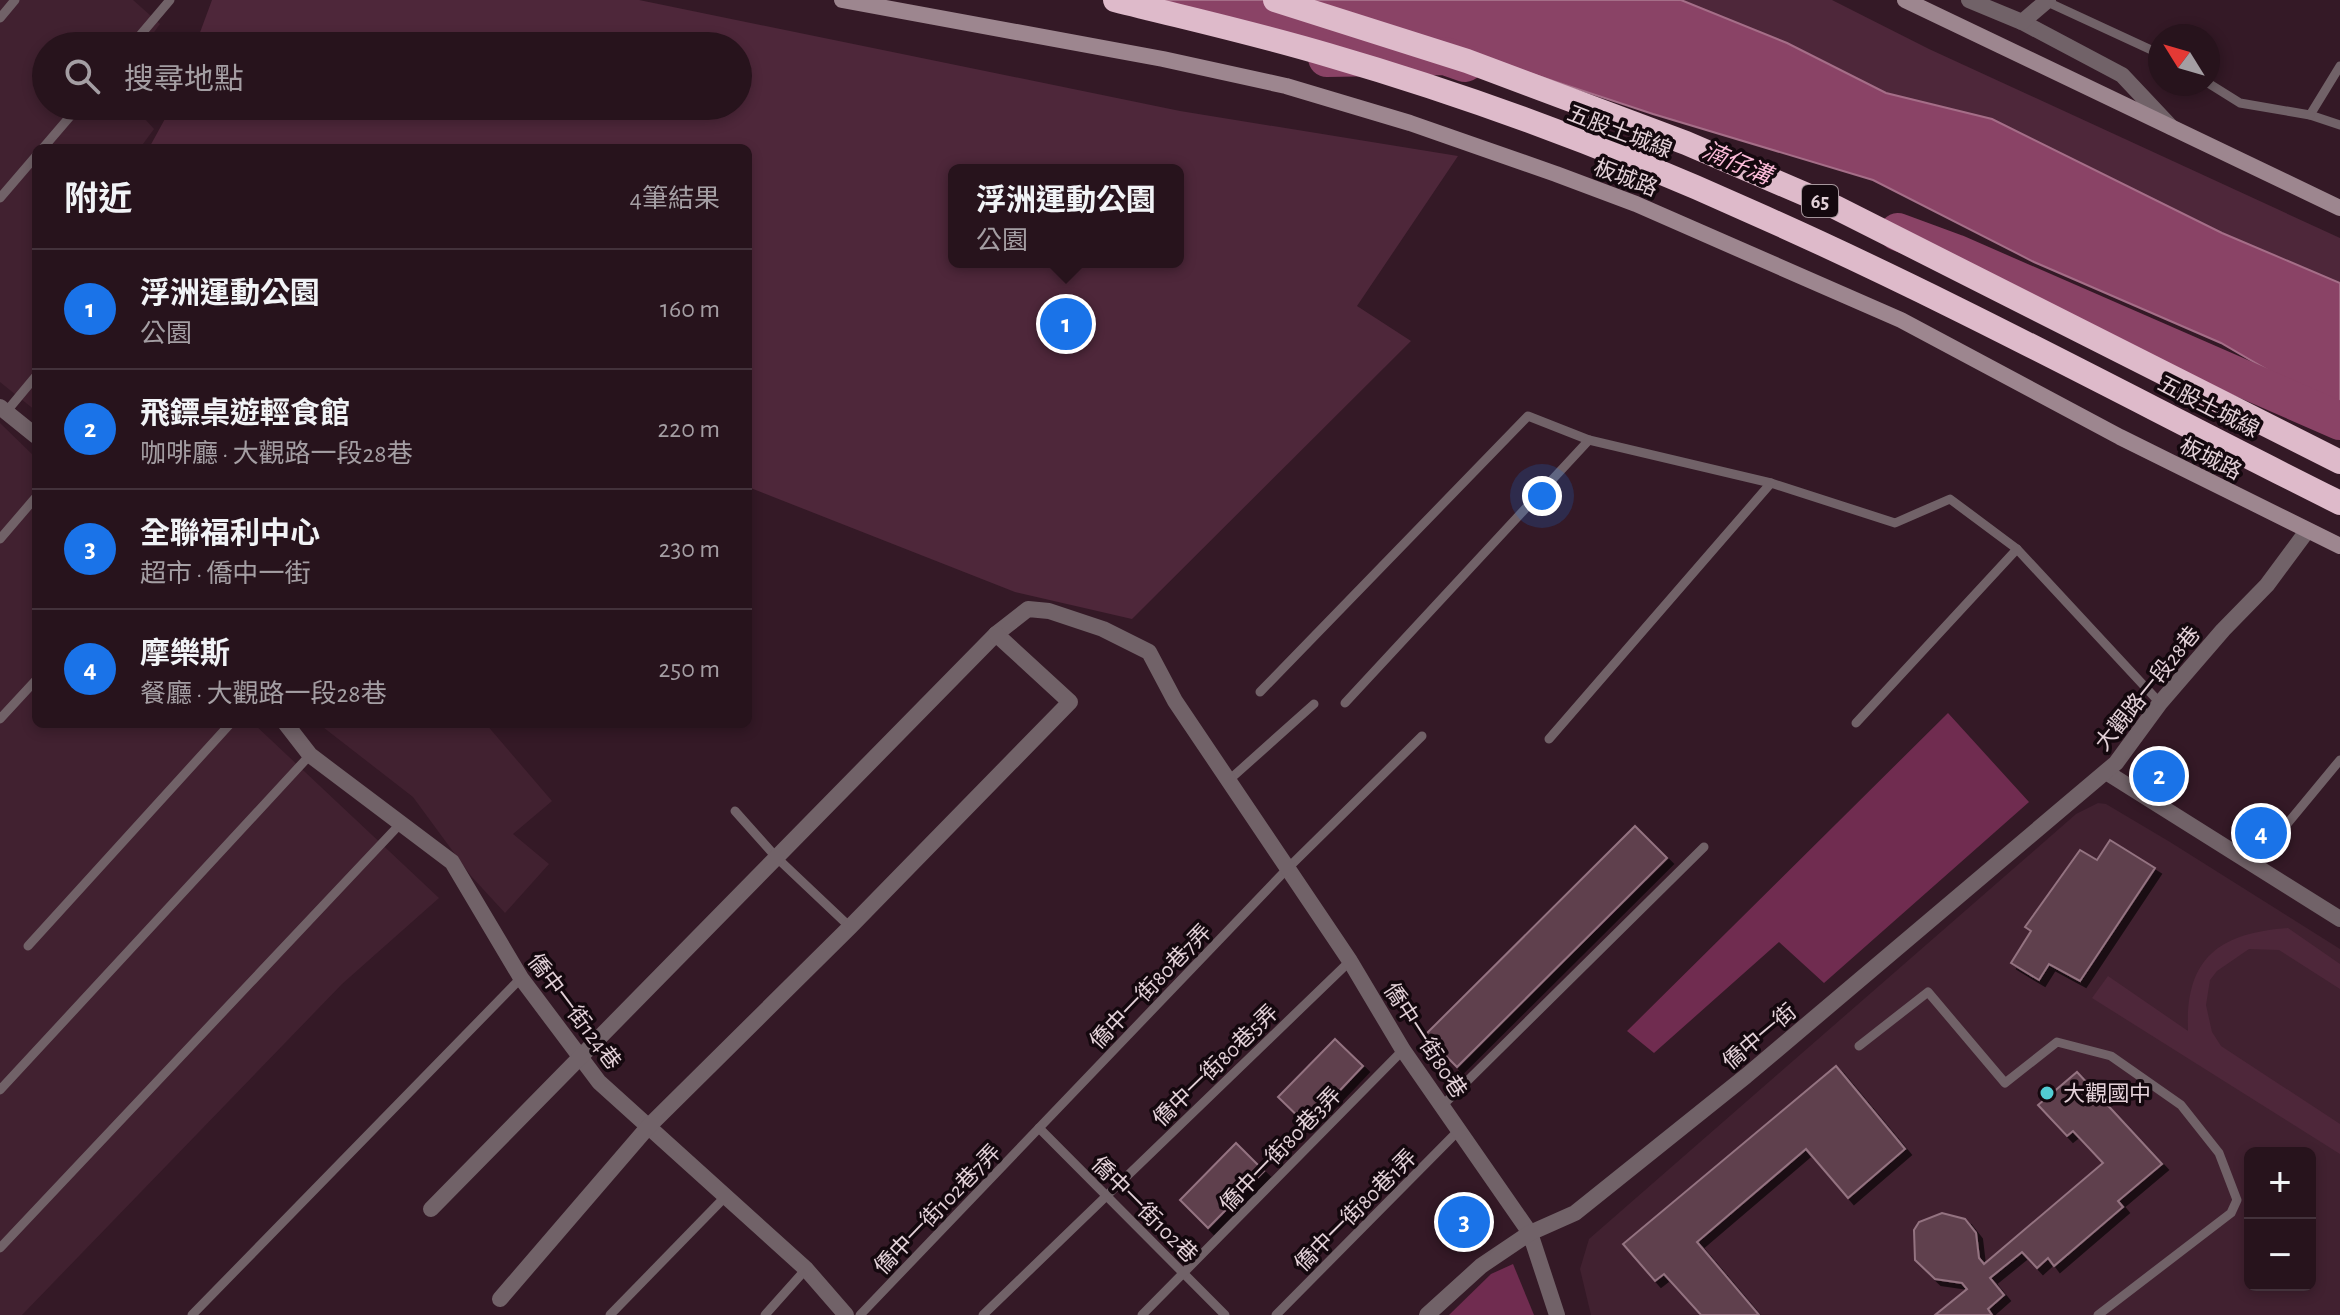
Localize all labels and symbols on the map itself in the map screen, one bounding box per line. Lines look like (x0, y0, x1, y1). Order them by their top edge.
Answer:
north arrow (2148, 24, 2220, 96)
street label: 五股土城線 (1564, 101, 1675, 162)
water label: 湳仔溝 (1699, 137, 1778, 190)
street label: 板城路 (1591, 155, 1661, 200)
road number: 65 (1802, 185, 1838, 217)
pin: 1 (1040, 294, 1092, 354)
street label: 五股土城線 (2155, 371, 2263, 442)
street label: 板城路 (2176, 433, 2245, 484)
your location (1522, 476, 1562, 516)
street label: 大觀路一段28巷 (2090, 622, 2204, 755)
pin: 2 (2133, 746, 2185, 806)
pin: 4 (2235, 803, 2287, 863)
street label: 僑中一街80巷7弄 (1085, 920, 1215, 1053)
street label: 僑中一街124巷 (524, 949, 625, 1073)
street label: 僑中一街80巷 (1380, 979, 1471, 1102)
street label: 僑中一街 (1718, 999, 1800, 1073)
street label: 僑中一街80巷5弄 (1149, 1000, 1282, 1130)
place label: 大觀國中 (2063, 1082, 2151, 1105)
street label: 僑中一街80巷3弄 (1215, 1083, 1345, 1216)
marker: 大觀國中 (2038, 1084, 2056, 1102)
street label: 僑中一街102巷7弄 (870, 1140, 1005, 1279)
street label: 僑中一街80巷1弄 (1290, 1145, 1421, 1276)
street label: 僑中一街102巷 (1087, 1152, 1202, 1267)
pin: 3 (1438, 1192, 1490, 1252)

